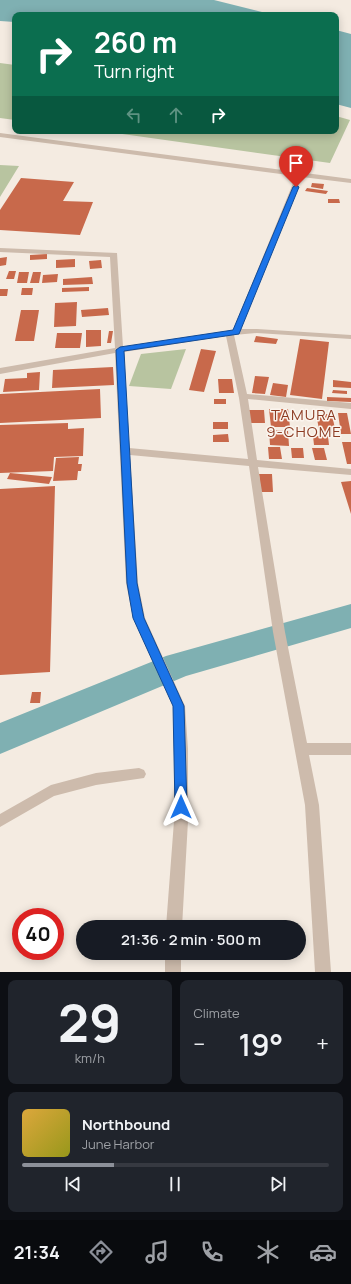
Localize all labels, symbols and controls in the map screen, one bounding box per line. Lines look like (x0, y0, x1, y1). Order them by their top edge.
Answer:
text: 260 m (94, 23, 177, 61)
icon: right (28, 28, 80, 80)
text: Turn right (94, 59, 175, 83)
icon: left (123, 104, 145, 126)
icon: ahead (165, 104, 187, 126)
icon: right (207, 104, 229, 126)
pin (279, 146, 313, 187)
icon: arrive (285, 152, 307, 174)
district label: TAMURA 9-CHOME (266, 404, 342, 442)
position arrow (160, 786, 202, 828)
speed limit sign: 40 (12, 908, 64, 960)
text: 21:36 · 2 min · 500 m (121, 929, 261, 950)
text: 29 (58, 987, 121, 1058)
text: Climate (194, 1004, 240, 1022)
text: 19° (238, 1024, 283, 1065)
text: − (194, 1029, 205, 1059)
text: + (316, 1029, 329, 1059)
text: km/h (75, 1049, 105, 1067)
text: Northbound (82, 1114, 170, 1135)
text: June Harbor (82, 1135, 155, 1153)
icon: previous (62, 1173, 84, 1195)
icon: pause (164, 1173, 186, 1195)
icon: next (267, 1173, 289, 1195)
icon: directions (87, 1238, 115, 1266)
icon: music (143, 1238, 171, 1266)
icon: phone (198, 1238, 226, 1266)
icon: climate (254, 1238, 282, 1266)
icon: car (309, 1238, 337, 1266)
text: 21:34 (14, 1240, 60, 1264)

